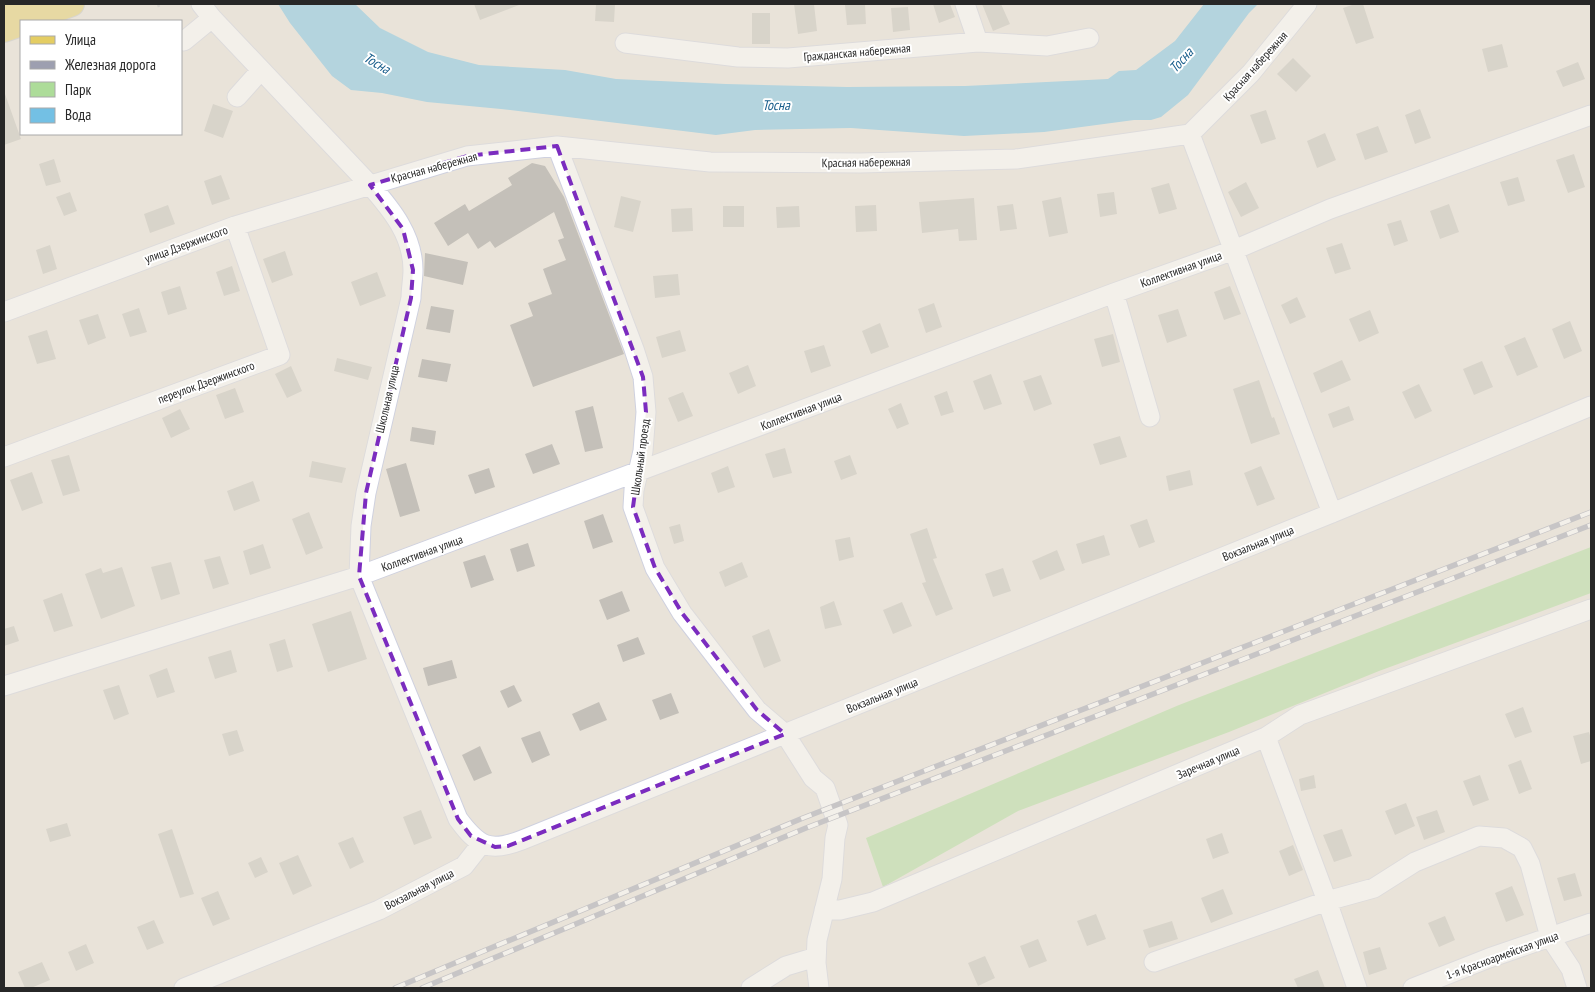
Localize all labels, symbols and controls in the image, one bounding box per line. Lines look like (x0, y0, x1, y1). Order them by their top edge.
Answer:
legend (20, 20, 182, 135)
street label: Красная набережная (1220, 28, 1291, 104)
text: Улица (65, 30, 96, 49)
street label: Гражданская набережная (803, 40, 912, 64)
water label: Тосна (1165, 43, 1198, 76)
water label: Тосна (361, 48, 395, 79)
text: Железная дорога (64, 55, 156, 74)
text: Парк (65, 80, 91, 99)
water label: Тосна (762, 96, 791, 114)
text: Вода (65, 105, 91, 124)
street label: Красная набережная (389, 148, 479, 186)
street label: Красная набережная (821, 154, 911, 170)
street label: улица Дзержинского (142, 222, 230, 266)
street label: Коллективная улица (1138, 247, 1224, 291)
street label: переулок Дзержинского (156, 358, 256, 406)
street label: Школьная улица (372, 363, 402, 434)
street label: Коллективная улица (758, 389, 844, 433)
street label: Школьный проезд (627, 417, 653, 496)
street label: Вокзальная улица (1220, 522, 1296, 564)
street label: Коллективная улица (379, 531, 465, 575)
street label: Вокзальная улица (844, 674, 920, 716)
street label: Заречная улица (1174, 742, 1242, 782)
street label: Вокзальная улица (382, 865, 456, 913)
street label: 1-я Красноармейская улица (1444, 928, 1560, 982)

